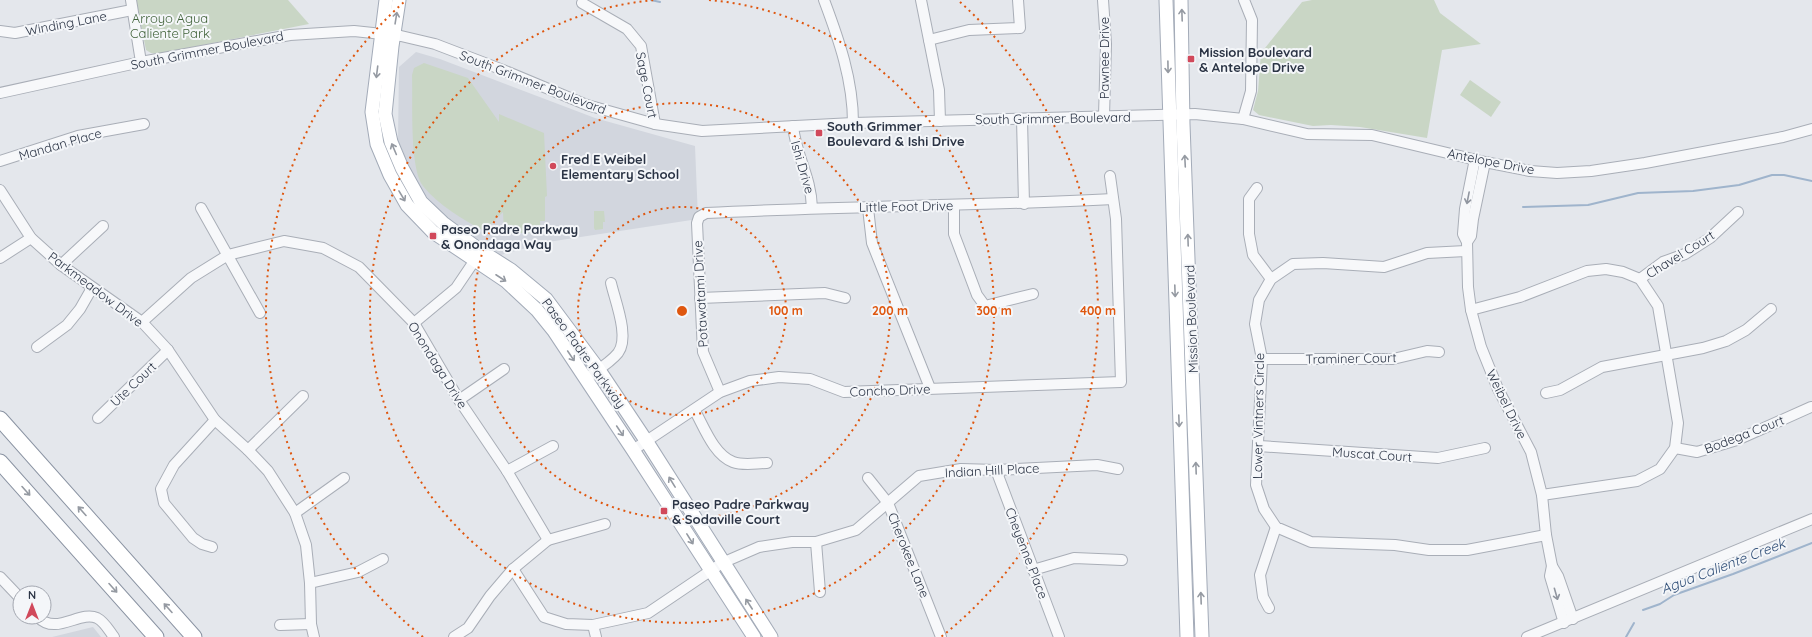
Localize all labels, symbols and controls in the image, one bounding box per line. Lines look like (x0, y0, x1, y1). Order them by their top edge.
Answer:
street label: Winding Lane (24, 7, 108, 39)
one-way arrow (1178, 9, 1185, 22)
park label: Arroyo Agua Caliente Park (130, 10, 210, 41)
one-way arrow (392, 12, 400, 25)
street label: Pawnee Drive (1096, 17, 1112, 99)
street label: South Grimmer Boulevard (129, 27, 285, 73)
place label: Mission Boulevard & Antelope Drive (1199, 44, 1312, 75)
street label: South Grimmer Boulevard (458, 47, 608, 117)
street label: Sage Court (633, 51, 661, 119)
marker: Mission Boulevard & Antelope Drive (1186, 54, 1196, 64)
one-way arrow (1164, 60, 1171, 73)
one-way arrow (373, 66, 381, 79)
street label: South Grimmer Boulevard (975, 109, 1131, 127)
place label: South Grimmer Boulevard & Ishi Drive (827, 118, 965, 149)
street label: Mandan Place (17, 125, 103, 163)
marker: South Grimmer Boulevard & Ishi Drive (814, 128, 824, 138)
street label: Ishi Drive (788, 139, 818, 195)
one-way arrow (389, 143, 397, 155)
street label: Antelope Drive (1446, 145, 1536, 177)
place label: Fred E Weibel Elementary School (561, 151, 679, 182)
one-way arrow (1181, 155, 1189, 168)
marker: Fred E Weibel Elementary School (548, 161, 558, 171)
one-way arrow (399, 190, 407, 202)
one-way arrow (1463, 191, 1471, 204)
street label: Little Foot Drive (859, 197, 953, 215)
place label: Paseo Padre Parkway & Onondaga Way (441, 221, 578, 252)
street label: Chavel Court (1643, 227, 1717, 281)
marker: Paseo Padre Parkway & Onondaga Way (428, 231, 438, 241)
one-way arrow (1185, 234, 1192, 247)
street label: Potawatami Drive (689, 240, 711, 348)
street label: Parkmeadow Drive (45, 248, 147, 330)
street label: Mission Boulevard (1181, 264, 1201, 374)
one-way arrow (495, 274, 506, 282)
one-way arrow (1171, 284, 1179, 297)
street label: Paseo Padre Parkway (539, 295, 629, 411)
text: 100 m (769, 303, 803, 318)
text: 200 m (872, 303, 908, 318)
text: 300 m (976, 303, 1012, 318)
text: 400 m (1080, 303, 1116, 318)
centre of rings (675, 304, 689, 318)
street label: Onondaga Drive (405, 319, 471, 411)
street label: Traminer Court (1305, 349, 1397, 367)
one-way arrow (567, 350, 575, 361)
street label: Lower Vintners Circle (1249, 353, 1267, 479)
street label: Ute Court (107, 358, 159, 410)
street label: Weibel Drive (1483, 367, 1531, 441)
street label: Concho Drive (849, 381, 931, 399)
street label: Bodega Court (1702, 411, 1786, 457)
one-way arrow (1176, 414, 1183, 427)
one-way arrow (616, 426, 625, 437)
street label: Muscat Court (1332, 443, 1412, 465)
street label: Indian Hill Place (944, 460, 1040, 480)
one-way arrow (1192, 462, 1200, 475)
one-way arrow (668, 477, 676, 488)
one-way arrow (21, 486, 30, 496)
place label: Paseo Padre Parkway & Sodaville Court (672, 496, 809, 527)
one-way arrow (77, 505, 86, 516)
street label: Cheyenne Place (1002, 505, 1052, 601)
marker: Paseo Padre Parkway & Sodaville Court (659, 506, 669, 516)
street label: Cherokee Lane (885, 510, 933, 600)
one-way arrow (686, 533, 694, 544)
water label: Agua Caliente Creek (1658, 533, 1789, 598)
one-way arrow (108, 583, 117, 594)
north arrow (12, 585, 52, 625)
text: N (28, 588, 36, 602)
one-way arrow (1553, 588, 1560, 601)
one-way arrow (1197, 592, 1205, 605)
one-way arrow (745, 598, 753, 610)
one-way arrow (164, 603, 173, 613)

